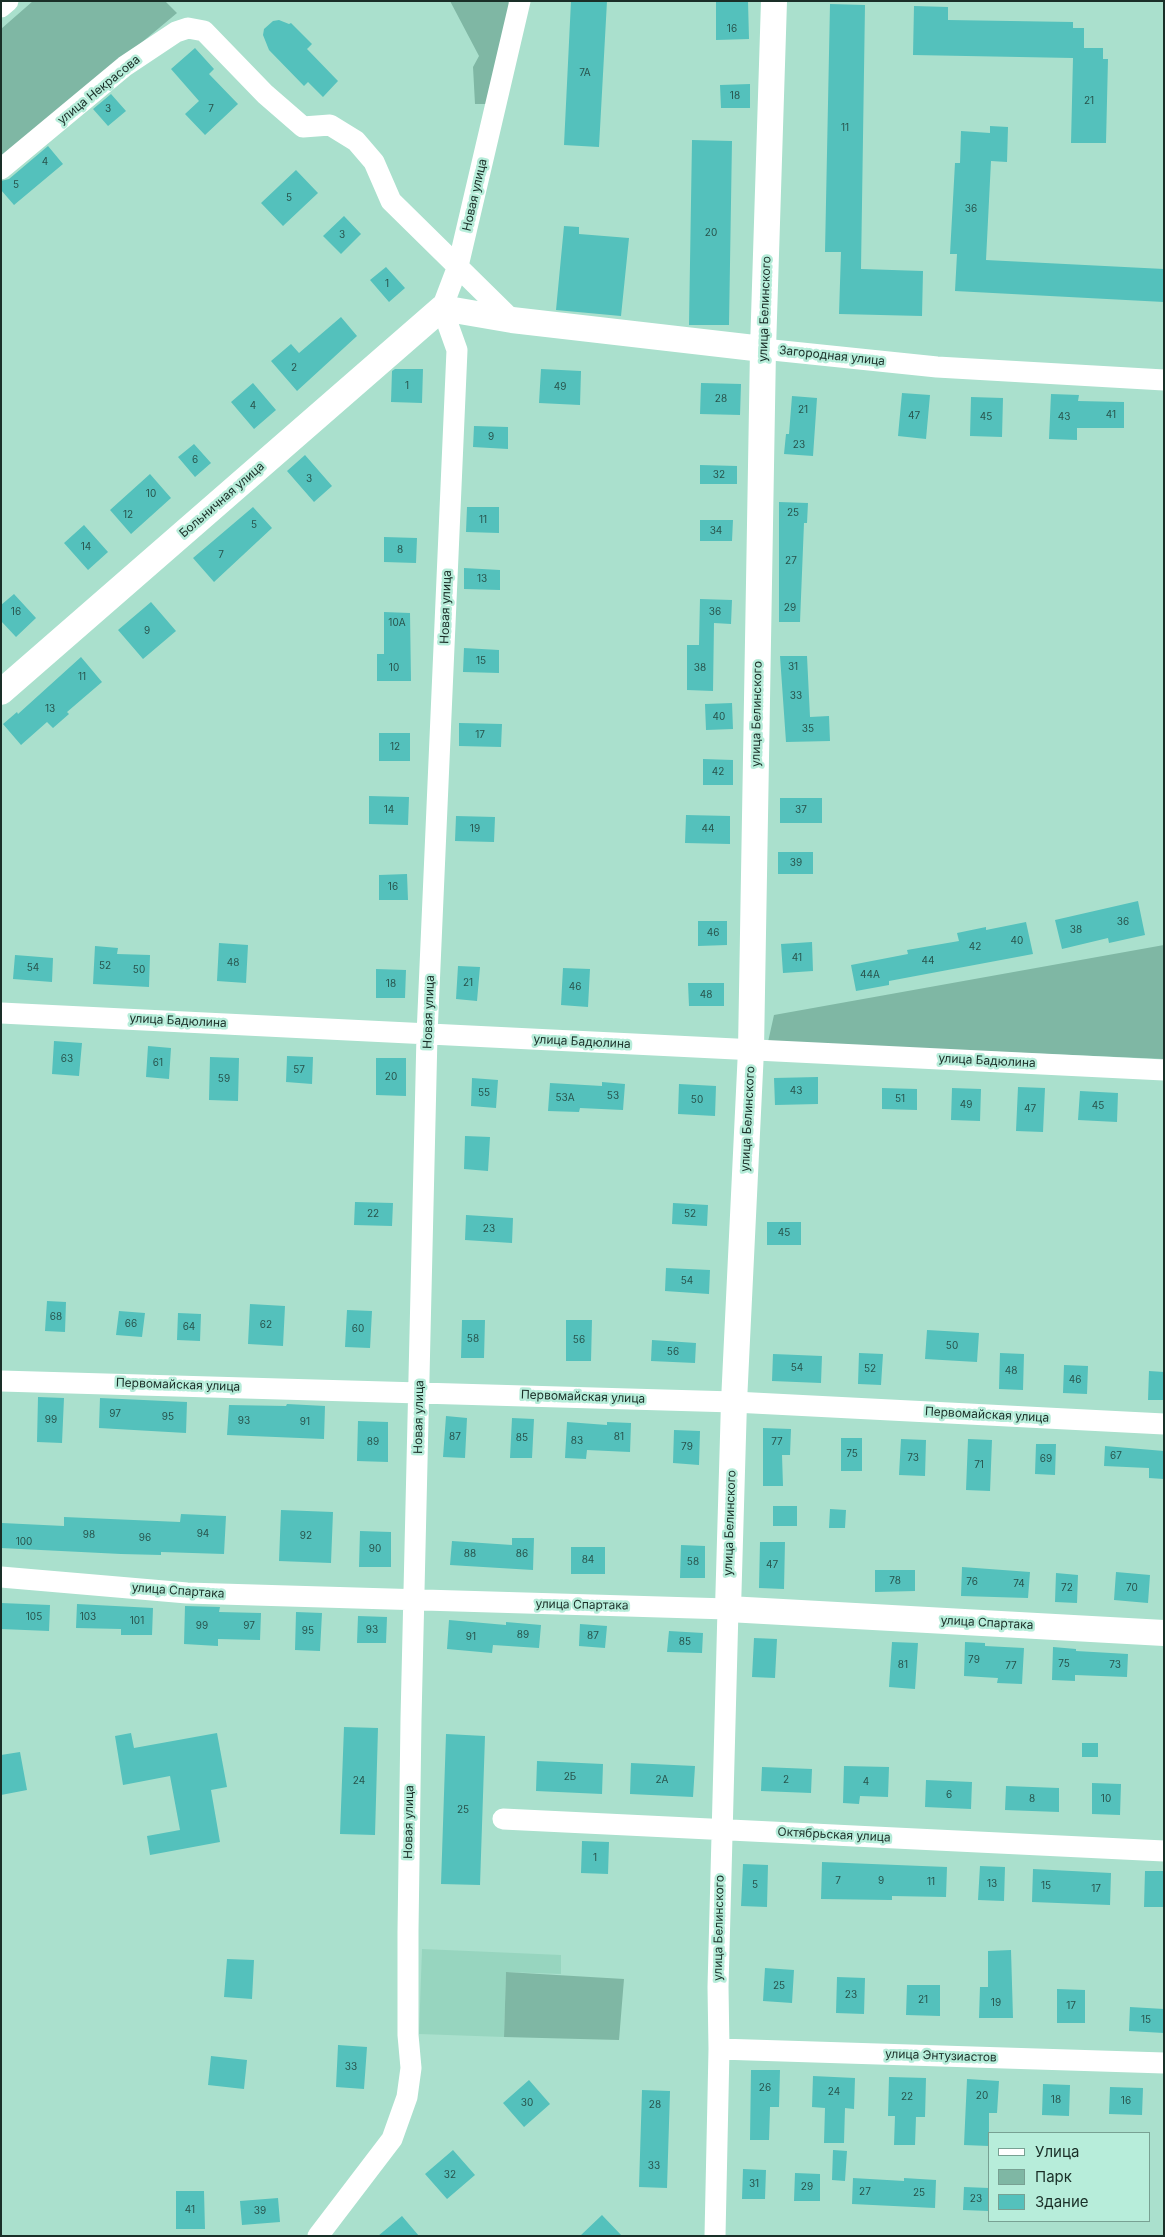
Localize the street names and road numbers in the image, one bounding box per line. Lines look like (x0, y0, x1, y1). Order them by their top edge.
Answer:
street label: улица Некрасова (55, 52, 143, 128)
street label: Новая улица (460, 157, 490, 233)
street label: улица Белинского (756, 256, 774, 362)
street label: Загородная улица (778, 343, 886, 369)
street label: Больничная улица (177, 459, 267, 541)
street label: Новая улица (438, 570, 454, 644)
street label: улица Белинского (749, 661, 765, 767)
street label: Новая улица (421, 975, 437, 1049)
street label: улица Бадюлина (129, 1011, 227, 1031)
street label: улица Бадюлина (533, 1032, 631, 1052)
street label: улица Бадюлина (938, 1051, 1036, 1071)
street label: улица Белинского (738, 1066, 758, 1172)
street label: Первомайская улица (116, 1376, 240, 1394)
street label: Новая улица (411, 1380, 427, 1454)
street label: Первомайская улица (521, 1388, 645, 1406)
street label: Первомайская улица (924, 1405, 1050, 1425)
street label: улица Белинского (721, 1470, 739, 1576)
street label: улица Спартака (131, 1581, 225, 1601)
street label: улица Спартака (535, 1597, 629, 1613)
street label: улица Спартака (940, 1613, 1034, 1633)
street label: Новая улица (401, 1785, 417, 1859)
street label: Октябрьская улица (777, 1825, 891, 1845)
street label: улица Белинского (711, 1875, 727, 1981)
street label: улица Энтузиастов (885, 2047, 997, 2065)

